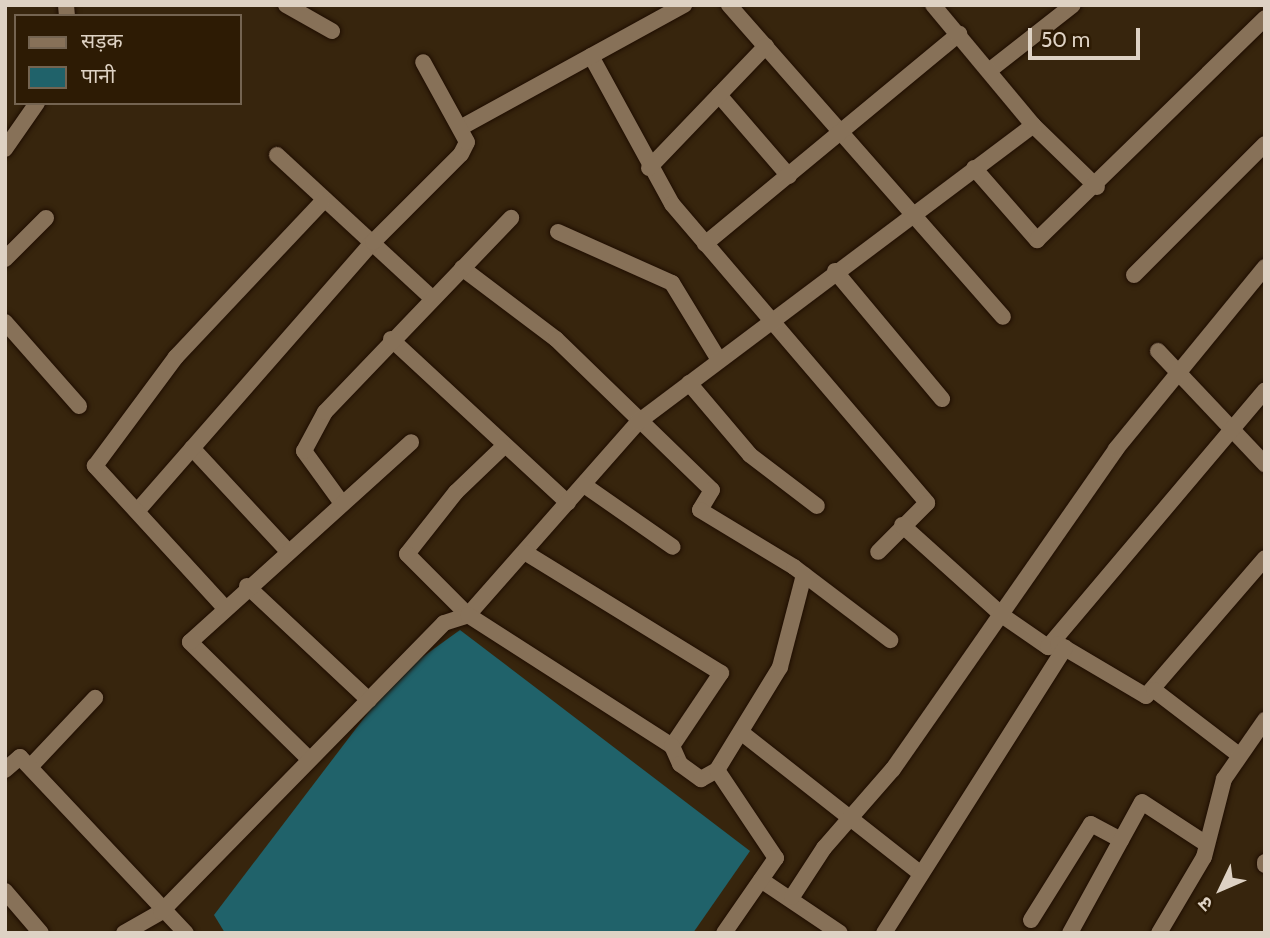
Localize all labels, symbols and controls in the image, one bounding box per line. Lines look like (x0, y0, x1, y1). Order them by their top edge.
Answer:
legend (14, 14, 242, 105)
scale bar (1032, 14, 1144, 58)
text: 50 m (1041, 27, 1090, 52)
text: सड़क (81, 28, 123, 53)
text: पानी (81, 63, 115, 88)
north arrow (1186, 854, 1256, 924)
text: उ (1193, 892, 1218, 916)

